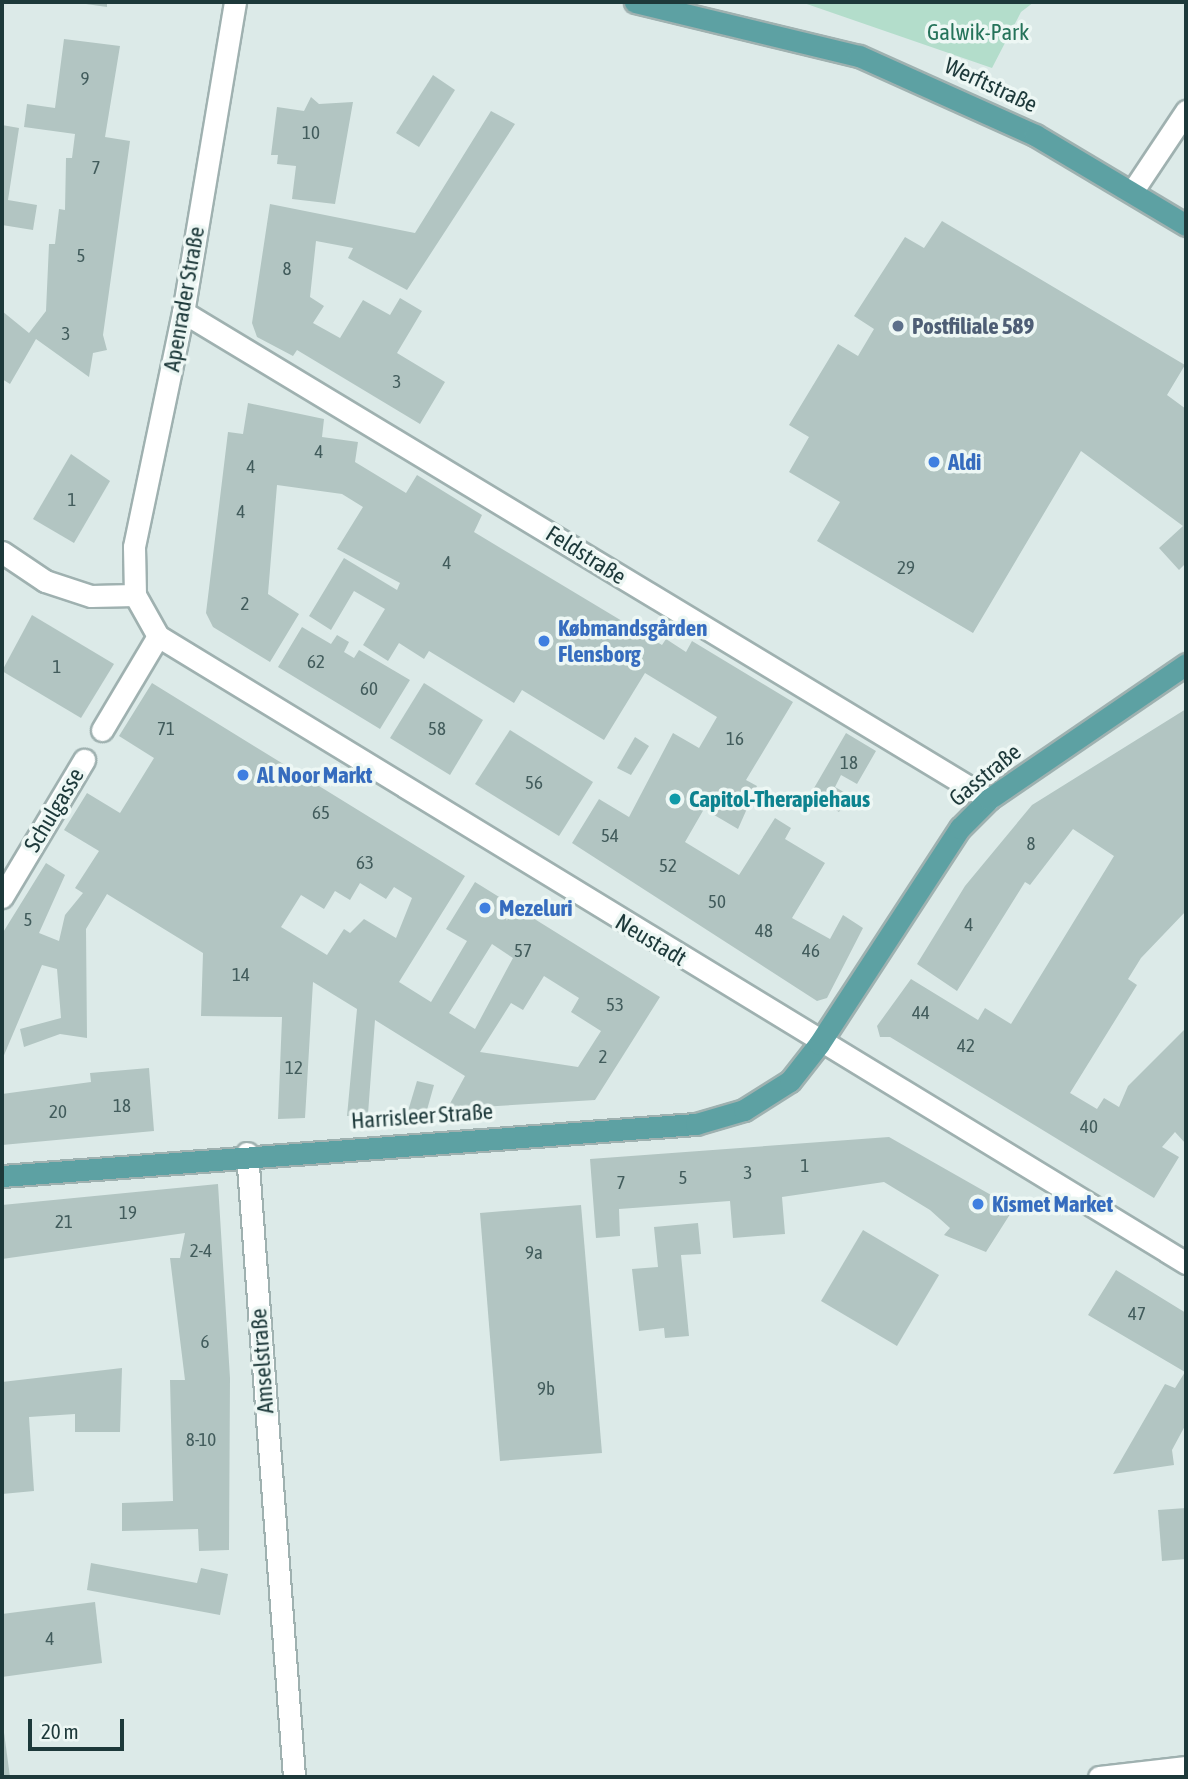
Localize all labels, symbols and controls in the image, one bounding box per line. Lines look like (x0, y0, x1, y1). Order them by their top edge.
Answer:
park label: Galwik-Park (927, 18, 1029, 46)
street label: Werftstraße (940, 52, 1042, 118)
house number: 9 (81, 68, 89, 90)
house number: 10 (302, 122, 320, 144)
house number: 7 (92, 157, 100, 179)
street label: Apenrader Straße (158, 224, 210, 374)
house number: 5 (77, 245, 85, 267)
house number: 8 (283, 258, 291, 280)
place label: Postfiliale 589 (912, 312, 1034, 340)
marker: Postfiliale 589 (890, 318, 906, 334)
house number: 3 (62, 323, 70, 345)
house number: 3 (393, 371, 401, 393)
house number: 4 (315, 441, 323, 463)
place label: Aldi (948, 448, 981, 476)
marker: Aldi (926, 454, 942, 470)
house number: 4 (247, 456, 255, 478)
house number: 1 (68, 489, 76, 511)
house number: 4 (237, 501, 245, 523)
street label: Feldstraße (541, 520, 631, 590)
house number: 4 (443, 552, 451, 574)
house number: 29 (897, 557, 915, 579)
house number: 2 (241, 593, 249, 615)
place label: Købmandsgården Flensborg (558, 614, 707, 668)
marker: Købmandsgården Flensborg (536, 633, 552, 649)
house number: 62 (307, 651, 325, 673)
house number: 1 (53, 656, 61, 678)
house number: 60 (360, 678, 378, 700)
house number: 71 (157, 718, 175, 740)
house number: 58 (428, 718, 446, 740)
house number: 16 (726, 728, 744, 750)
street label: Gasstraße (944, 738, 1026, 812)
house number: 18 (840, 752, 858, 774)
place label: Al Noor Markt (257, 761, 372, 789)
street label: Schulgasse (18, 763, 90, 857)
marker: Al Noor Markt (235, 767, 251, 783)
house number: 56 (525, 772, 543, 794)
place label: Capitol-Therapiehaus (689, 785, 870, 813)
marker: Capitol-Therapiehaus (667, 791, 683, 807)
house number: 65 (312, 802, 330, 824)
house number: 54 (601, 825, 619, 847)
house number: 8 (1027, 833, 1035, 855)
house number: 63 (356, 852, 374, 874)
house number: 52 (659, 855, 677, 877)
house number: 50 (708, 891, 726, 913)
place label: Mezeluri (499, 894, 573, 922)
marker: Mezeluri (477, 900, 493, 916)
street label: Neustadt (610, 908, 692, 972)
house number: 5 (24, 909, 32, 931)
house number: 4 (965, 914, 973, 936)
house number: 48 (755, 920, 773, 942)
house number: 57 (514, 940, 532, 962)
house number: 46 (802, 940, 820, 962)
house number: 14 (232, 964, 250, 986)
house number: 53 (606, 994, 624, 1016)
house number: 44 (912, 1002, 930, 1024)
house number: 42 (957, 1035, 975, 1057)
house number: 2 (599, 1046, 607, 1068)
house number: 12 (285, 1057, 303, 1079)
house number: 18 (113, 1095, 131, 1117)
street label: Harrisleer Straße (350, 1097, 494, 1135)
house number: 20 (49, 1101, 67, 1123)
house number: 40 (1080, 1116, 1098, 1138)
house number: 1 (801, 1155, 809, 1177)
house number: 3 (744, 1162, 752, 1184)
house number: 5 (679, 1167, 687, 1189)
house number: 7 (617, 1172, 625, 1194)
place label: Kismet Market (992, 1190, 1113, 1218)
marker: Kismet Market (970, 1196, 986, 1212)
house number: 19 (119, 1202, 137, 1224)
house number: 21 (55, 1211, 73, 1233)
house number: 2-4 (190, 1240, 212, 1262)
house number: 9a (525, 1242, 543, 1264)
house number: 47 (1128, 1303, 1146, 1325)
street label: Amselstraße (245, 1307, 279, 1415)
house number: 6 (201, 1331, 209, 1353)
house number: 9b (537, 1378, 555, 1400)
house number: 8-10 (186, 1429, 216, 1451)
house number: 4 (46, 1628, 54, 1650)
scale bar (32, 1706, 128, 1750)
text: 20 m (41, 1719, 79, 1743)

